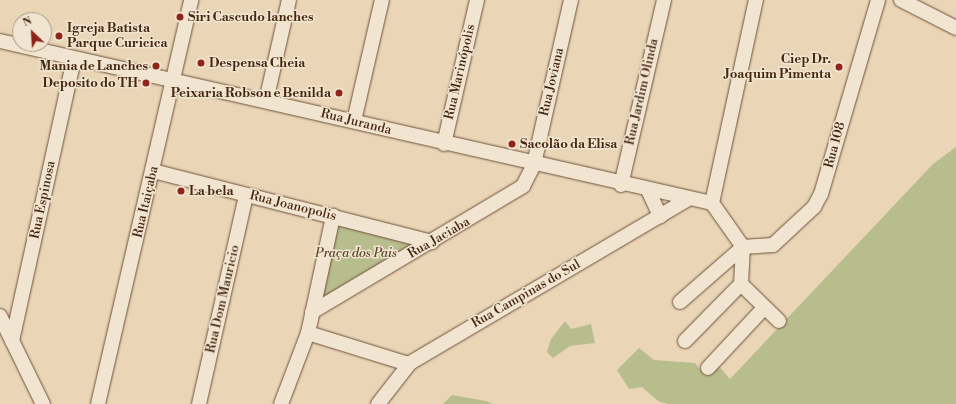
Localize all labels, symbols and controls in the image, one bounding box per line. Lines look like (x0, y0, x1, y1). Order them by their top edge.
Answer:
place label: Siri Cascudo lanches (188, 9, 314, 25)
north arrow (12, 12, 52, 52)
marker: Siri Cascudo lanches (175, 12, 185, 22)
text: N (20, 14, 34, 30)
place label: Igreja Batista Parque Curicica (67, 21, 168, 52)
street label: Rua Marinópolis (441, 23, 479, 121)
marker: Igreja Batista Parque Curicica (54, 31, 64, 41)
street label: Rua Jardim Olinda (622, 37, 662, 147)
street label: Rua Joviana (537, 46, 567, 118)
place label: Ciep Dr. Joaquim Pimenta (725, 52, 831, 83)
place label: Despensa Cheia (209, 55, 305, 71)
place label: Mania de Lanches (39, 58, 148, 74)
marker: Despensa Cheia (196, 58, 206, 68)
marker: Mania de Lanches (151, 61, 161, 71)
marker: Ciep Dr. Joaquim Pimenta (834, 62, 844, 72)
place label: Deposito do TH (42, 75, 138, 91)
marker: Deposito do TH (141, 78, 151, 88)
place label: Peixaria Robson e Benilda (171, 85, 331, 101)
marker: Peixaria Robson e Benilda (334, 88, 344, 98)
street label: Rua Juranda (319, 106, 393, 138)
street label: Rua 108 (821, 120, 849, 170)
place label: Sacolão da Elisa (520, 136, 617, 152)
marker: Sacolão da Elisa (507, 139, 517, 149)
street label: Rua Espinosa (27, 160, 59, 240)
street label: Rua Itaiçaba (130, 164, 162, 240)
place label: La bela (189, 183, 233, 199)
marker: La bela (176, 186, 186, 196)
street label: Rua Joanopolis (248, 188, 338, 224)
street label: Rua Jaciaba (405, 214, 473, 262)
street label: Rua Dom Mauricio (203, 243, 243, 355)
park label: Praça dos Pais (315, 245, 397, 261)
street label: Rua Campinas do Sul (469, 256, 583, 332)

